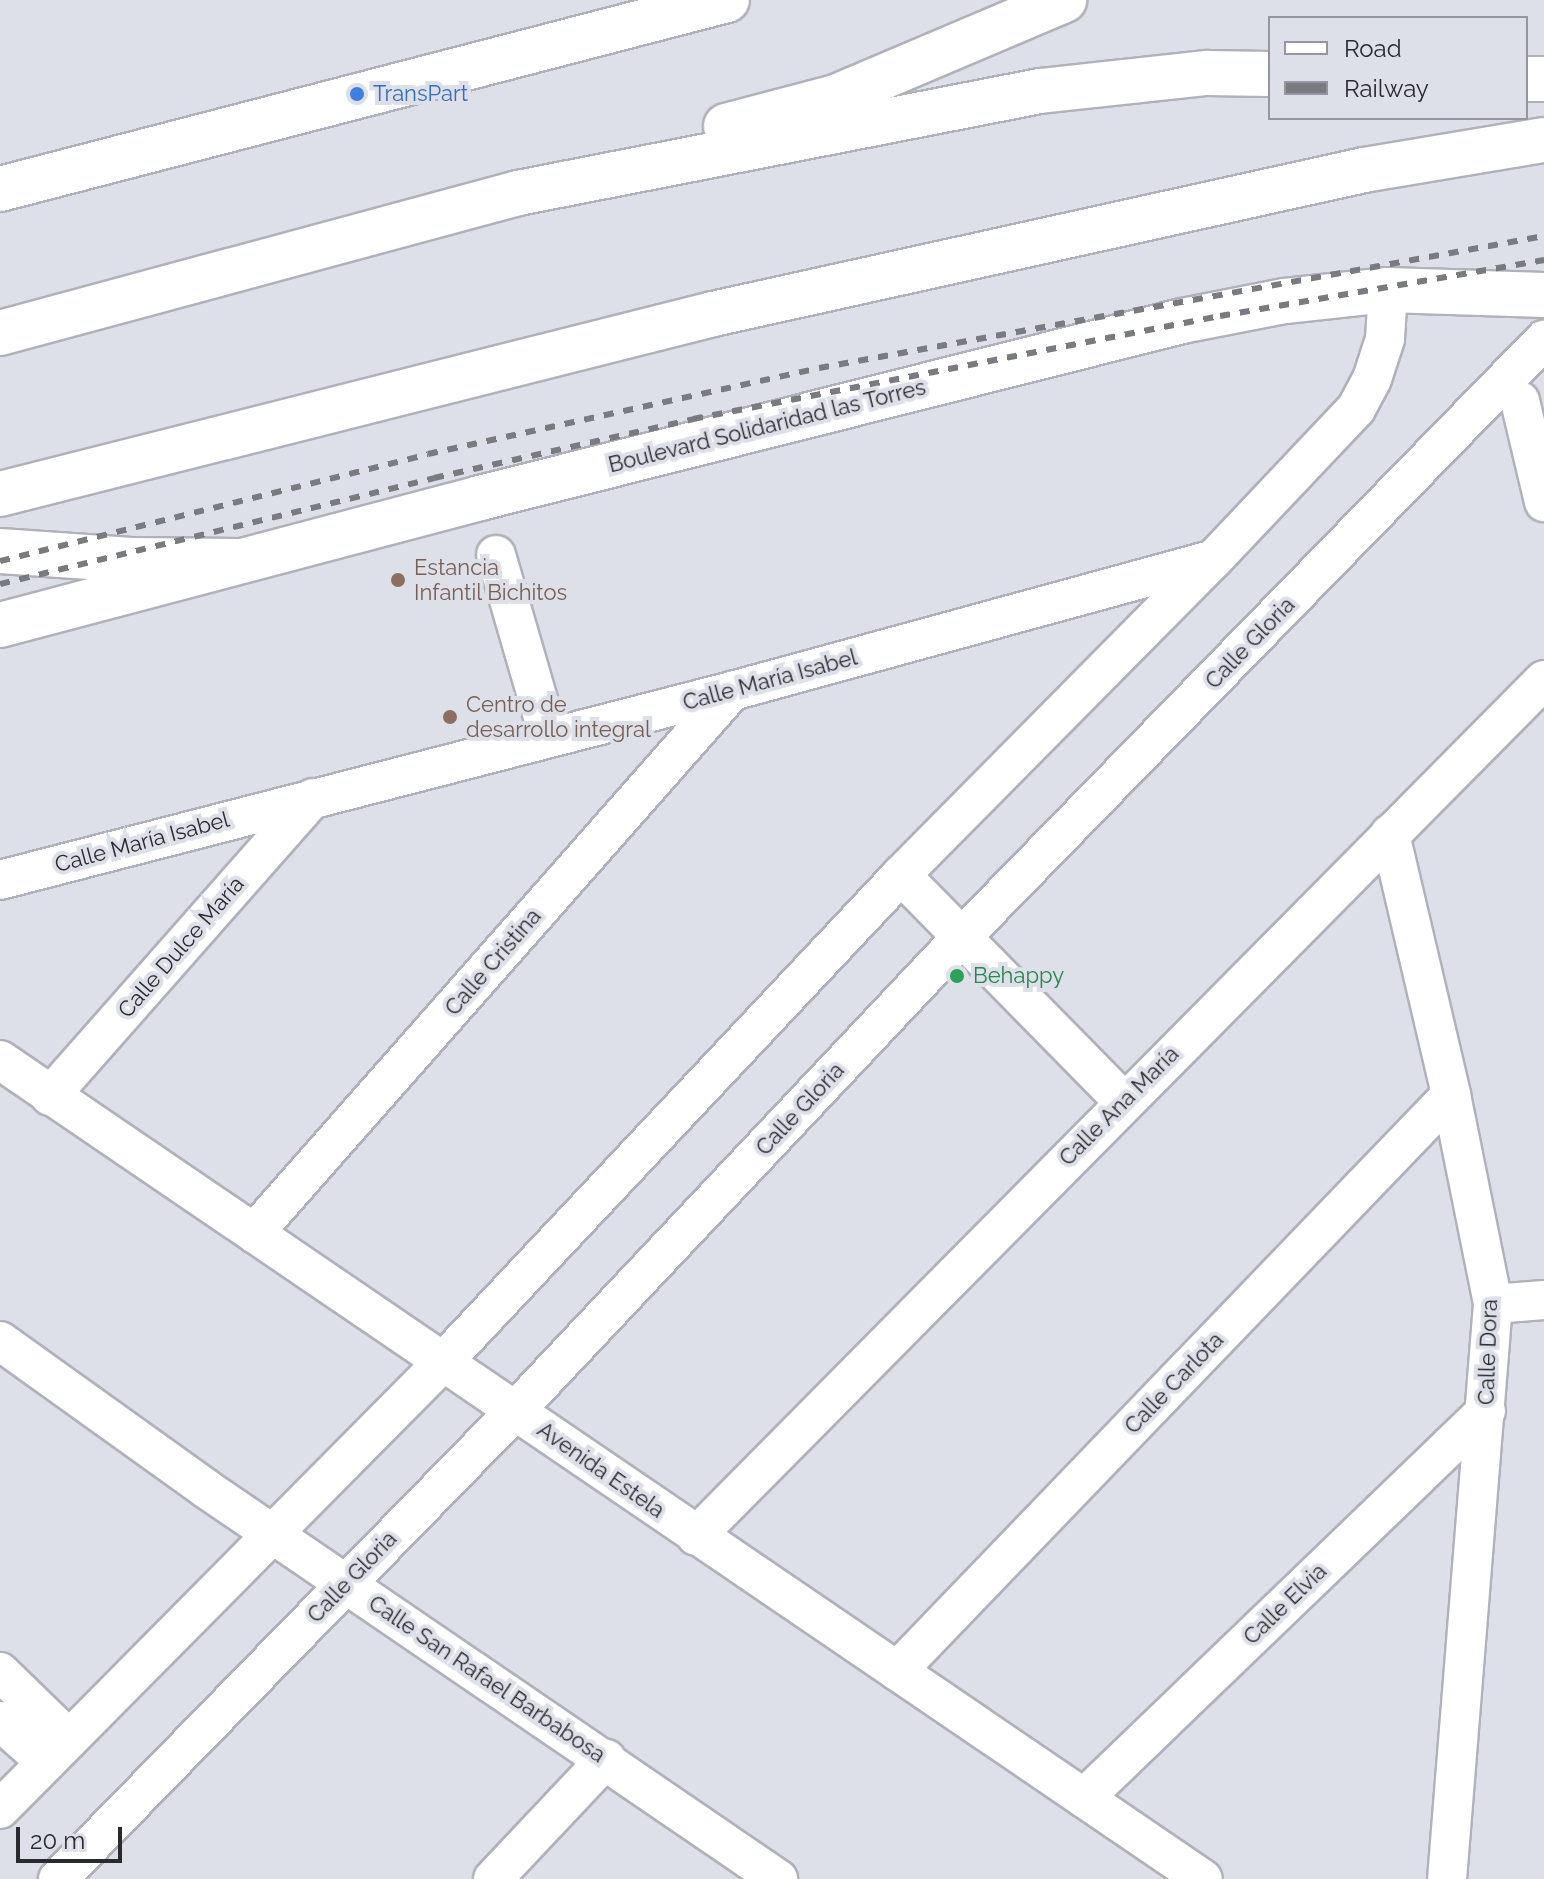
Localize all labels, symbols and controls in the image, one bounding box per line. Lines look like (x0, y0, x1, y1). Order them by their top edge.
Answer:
legend (1268, 16, 1528, 120)
text: Road (1344, 34, 1402, 63)
text: Railway (1344, 74, 1429, 103)
place label: TransPart (373, 81, 468, 107)
marker: TransPart (348, 85, 366, 103)
street label: Boulevard Solidaridad las Torres (605, 374, 929, 478)
place label: Estancia Infantil Bichitos (414, 554, 568, 606)
marker: Estancia Infantil Bichitos (389, 571, 407, 589)
street label: Calle Gloria (1200, 592, 1300, 694)
street label: Calle María Isabel (680, 644, 860, 716)
place label: Centro de desarrollo integral (466, 691, 651, 742)
marker: Centro de desarrollo integral (441, 708, 459, 726)
street label: Calle María Isabel (52, 806, 232, 878)
street label: Calle Dulce María (112, 871, 250, 1023)
street label: Calle Cristina (439, 903, 547, 1021)
place label: Behappy (973, 963, 1064, 989)
marker: Behappy (948, 967, 966, 985)
street label: Calle Ana María (1054, 1041, 1184, 1171)
street label: Calle Gloria (750, 1057, 850, 1161)
street label: Calle Dora (1473, 1299, 1503, 1405)
street label: Calle Carlota (1119, 1327, 1229, 1439)
street label: Avenida Estela (532, 1416, 670, 1524)
street label: Calle Gloria (302, 1526, 402, 1628)
street label: Calle Elvia (1238, 1558, 1332, 1650)
street label: Calle San Rafael Barbabosa (363, 1590, 611, 1768)
scale bar (20, 1811, 126, 1861)
text: 20 m (30, 1826, 85, 1855)

